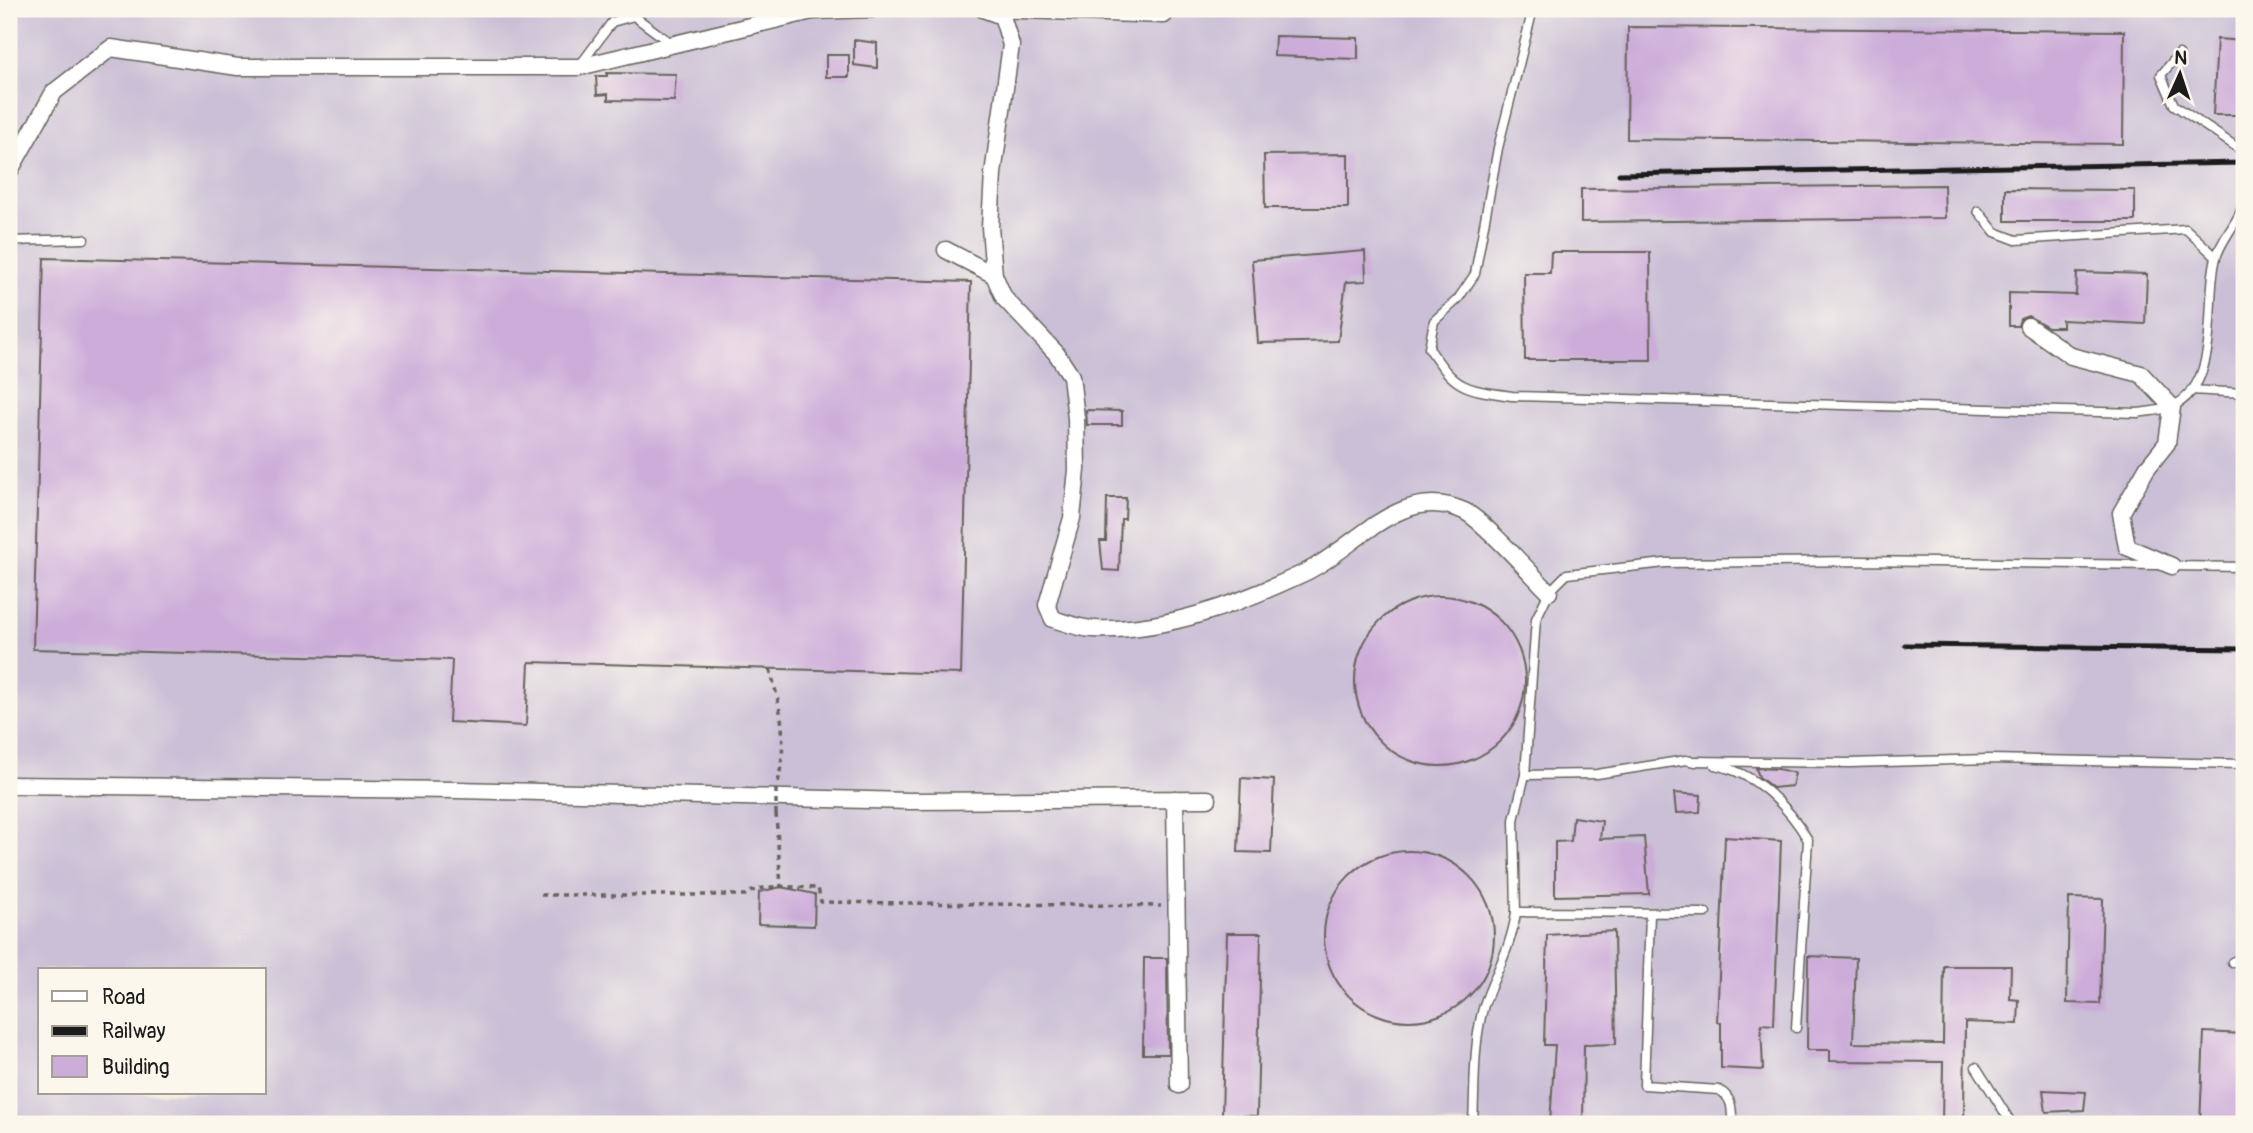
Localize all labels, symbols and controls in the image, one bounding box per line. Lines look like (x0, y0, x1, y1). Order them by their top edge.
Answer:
north arrow (2144, 38, 2214, 108)
text: N (2174, 46, 2188, 70)
legend (38, 968, 266, 1094)
text: Road (102, 984, 146, 1011)
text: Railway (102, 1018, 166, 1045)
text: Building (102, 1054, 169, 1081)

